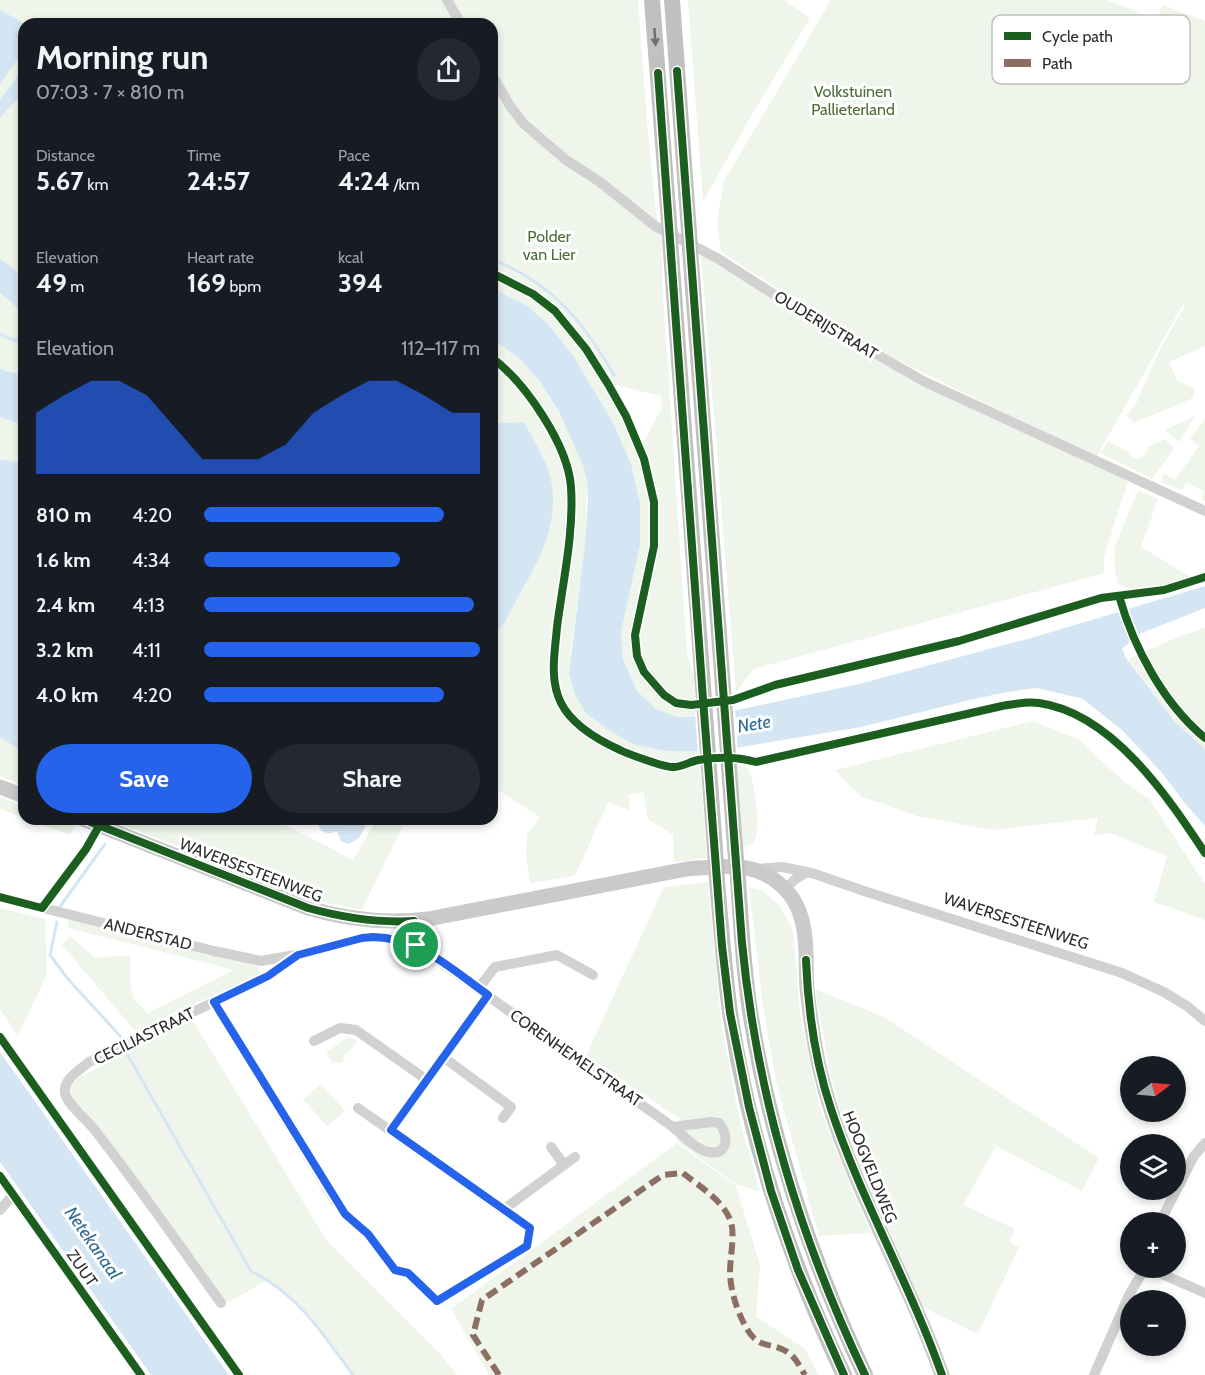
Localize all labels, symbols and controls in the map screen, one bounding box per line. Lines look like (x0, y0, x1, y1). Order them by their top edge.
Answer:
legend (992, 15, 1190, 84)
one-way arrow (650, 27, 660, 46)
text: Cycle path (1042, 27, 1113, 46)
text: Morning run (36, 37, 208, 77)
button: share (417, 38, 480, 101)
text: Path (1042, 54, 1073, 73)
text: 07:03 · 7 × 810 m (36, 80, 184, 104)
park label: Volkstuinen Pallieterland (811, 82, 895, 119)
text: Distance (36, 146, 95, 165)
text: Time (187, 146, 221, 165)
text: Pace (338, 146, 370, 165)
text: 5.67 (36, 165, 84, 197)
text: 24:57 (187, 165, 250, 197)
text: 4:24 (338, 165, 390, 197)
text: km (84, 175, 108, 194)
text: /km (390, 175, 420, 194)
park label: Polder van Lier (523, 227, 576, 264)
text: Elevation (36, 248, 99, 267)
text: Heart rate (187, 248, 254, 267)
text: kcal (338, 248, 364, 267)
text: 49 (36, 267, 67, 299)
text: 169 (187, 267, 226, 299)
text: 394 (338, 267, 383, 299)
text: m (67, 277, 84, 296)
text: bpm (226, 277, 261, 296)
street label: OUDERIJSTRAAT (771, 287, 881, 364)
text: Elevation (36, 336, 114, 360)
text: 112–117 m (401, 336, 480, 360)
text: 810 m (36, 503, 91, 527)
text: 4:20 (132, 503, 172, 527)
text: 1.6 km (36, 548, 91, 572)
text: 4:34 (132, 548, 170, 572)
text: 2.4 km (36, 593, 95, 617)
text: 4:13 (132, 593, 165, 617)
text: 3.2 km (36, 638, 93, 662)
text: 4:11 (132, 638, 161, 662)
text: 4.0 km (36, 683, 98, 707)
text: 4:20 (132, 683, 172, 707)
water label: Nete (736, 710, 772, 738)
button: Save (36, 744, 252, 813)
button: Share (264, 744, 480, 813)
street label: WAVERSESTEENWEG (177, 834, 325, 906)
street label: WAVERSESTEENWEG (941, 889, 1091, 953)
street label: ANDERSTAD (102, 914, 194, 954)
pin (390, 919, 441, 970)
icon: arrive (399, 928, 432, 961)
street label: CECILIASTRAAT (91, 1003, 198, 1069)
street label: CORENHEMELSTRAAT (506, 1005, 646, 1111)
north arrow (1120, 1056, 1186, 1122)
map controls (1120, 1056, 1186, 1356)
street label: HOOGVELDWEG (839, 1108, 901, 1226)
button: layers (1120, 1134, 1186, 1200)
water label: Netekanaal (60, 1202, 126, 1284)
button: + (1120, 1212, 1186, 1278)
street label: ZUUT (63, 1246, 102, 1290)
button: − (1120, 1290, 1186, 1356)

